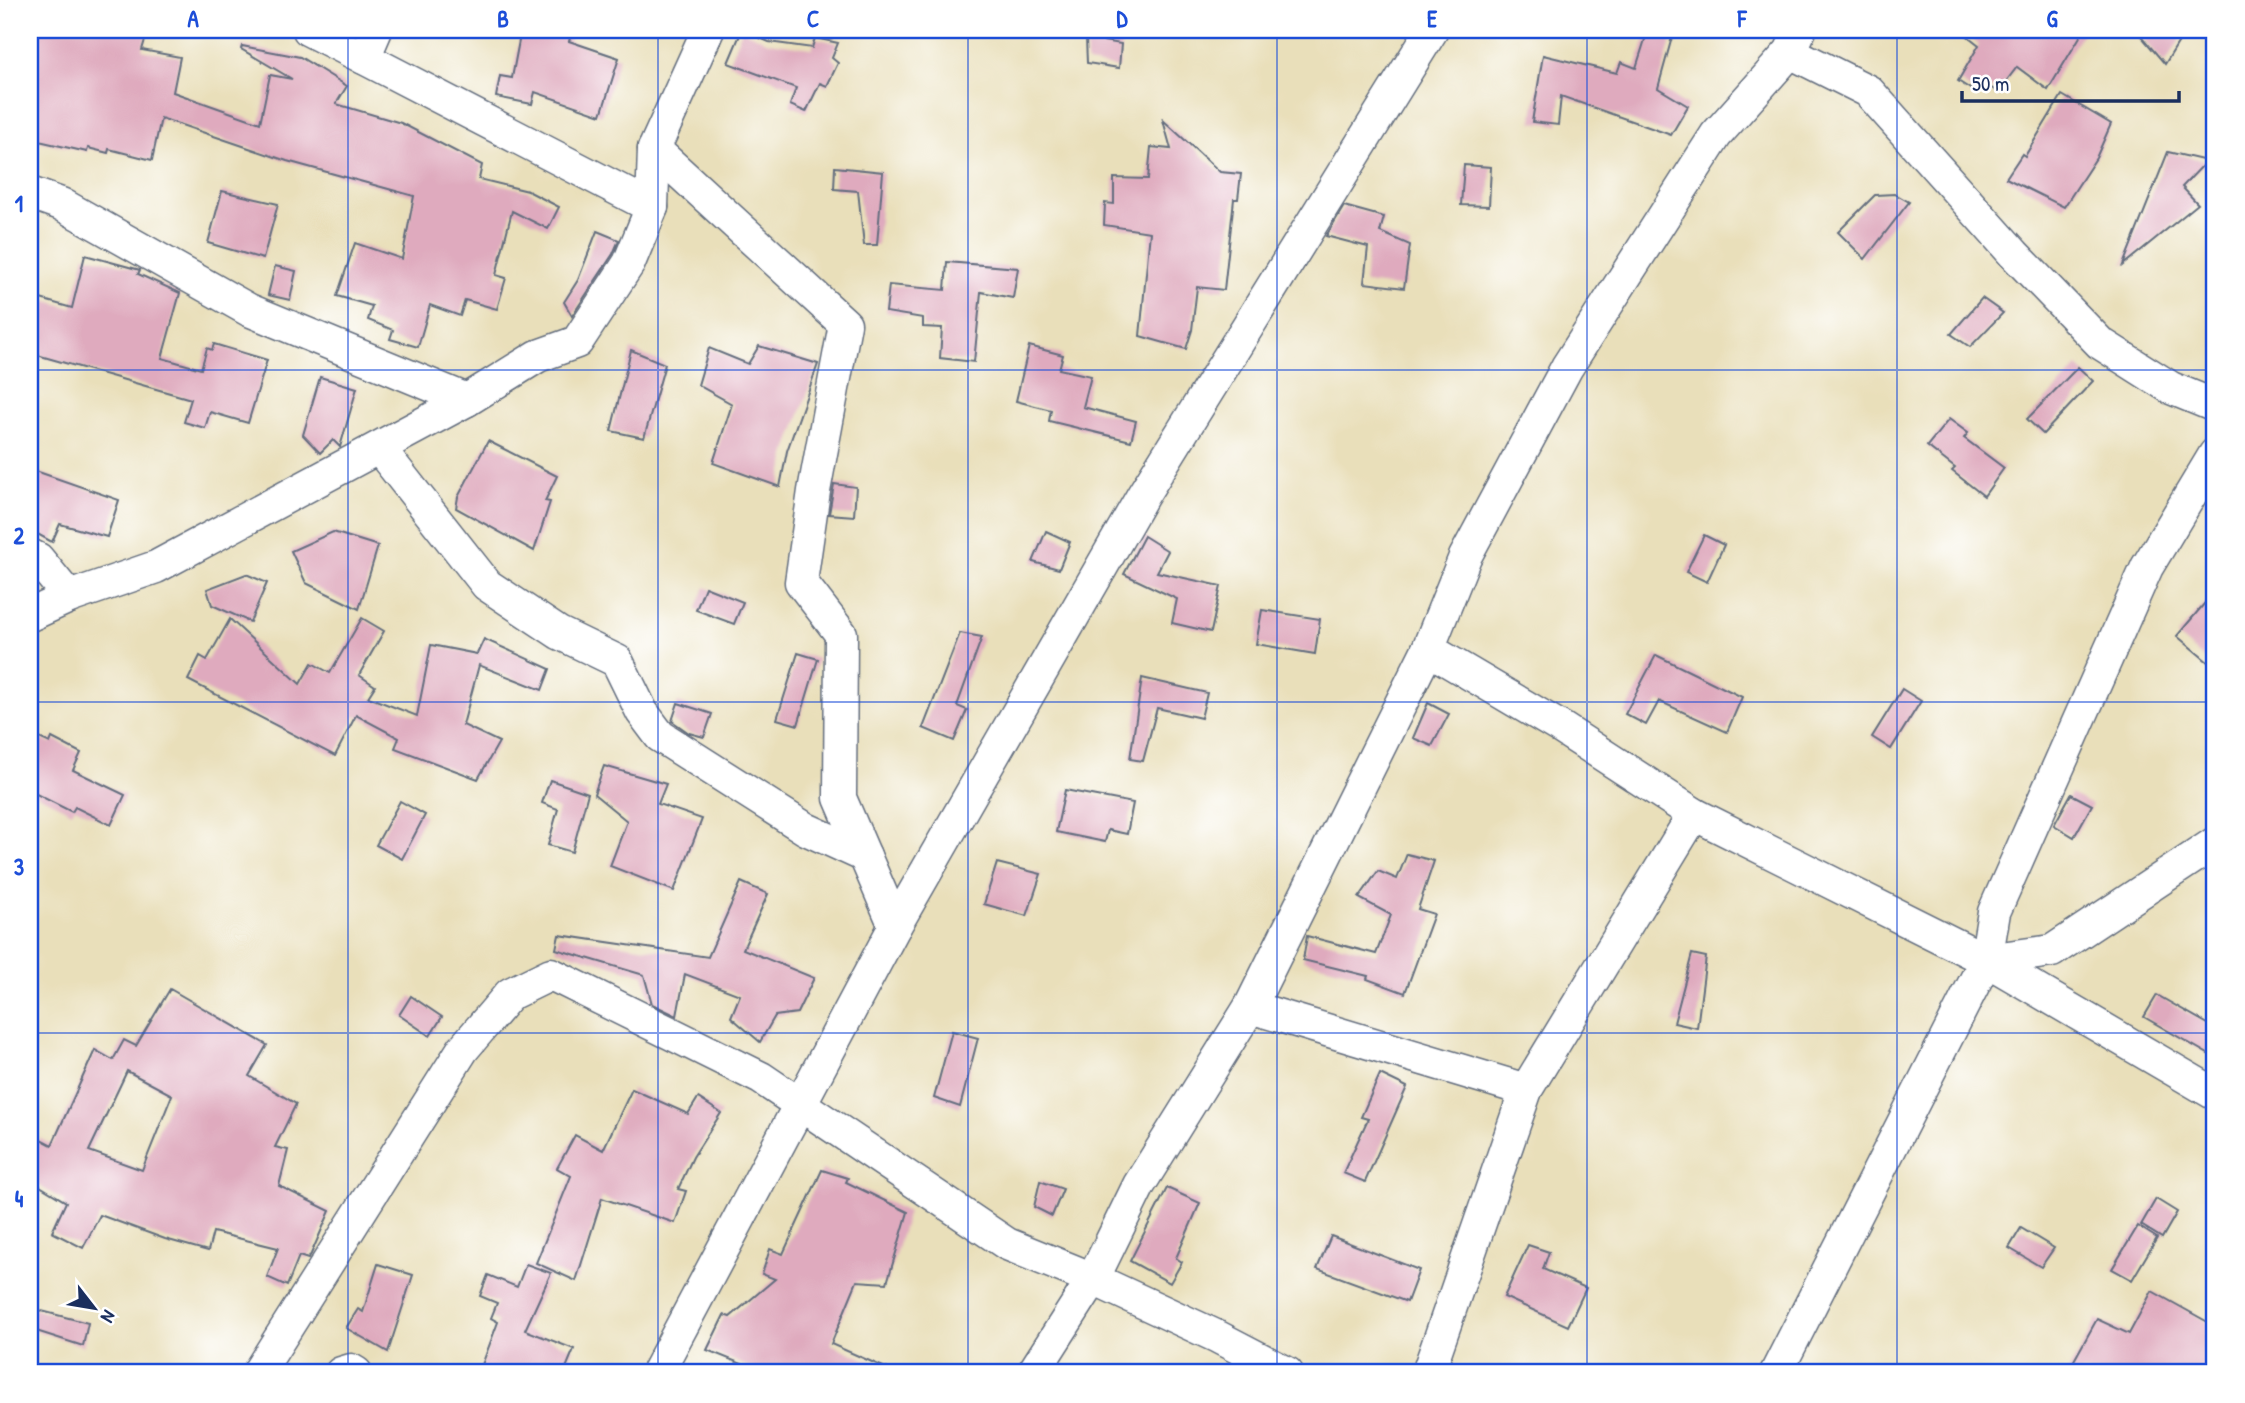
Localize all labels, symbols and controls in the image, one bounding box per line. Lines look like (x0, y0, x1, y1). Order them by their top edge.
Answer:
text: A (187, 3, 199, 34)
text: B (497, 3, 509, 34)
text: C (807, 3, 819, 34)
text: D (1117, 3, 1129, 34)
text: E (1427, 3, 1438, 34)
text: F (1737, 3, 1748, 34)
text: G (2046, 3, 2058, 34)
scale bar (1962, 60, 2178, 104)
text: 50 m (1972, 69, 2009, 98)
text: 1 (15, 188, 23, 219)
text: 2 (14, 520, 25, 551)
text: 3 (14, 851, 24, 882)
text: 4 (15, 1183, 24, 1214)
north arrow (60, 1274, 130, 1344)
text: N (95, 1306, 122, 1328)

